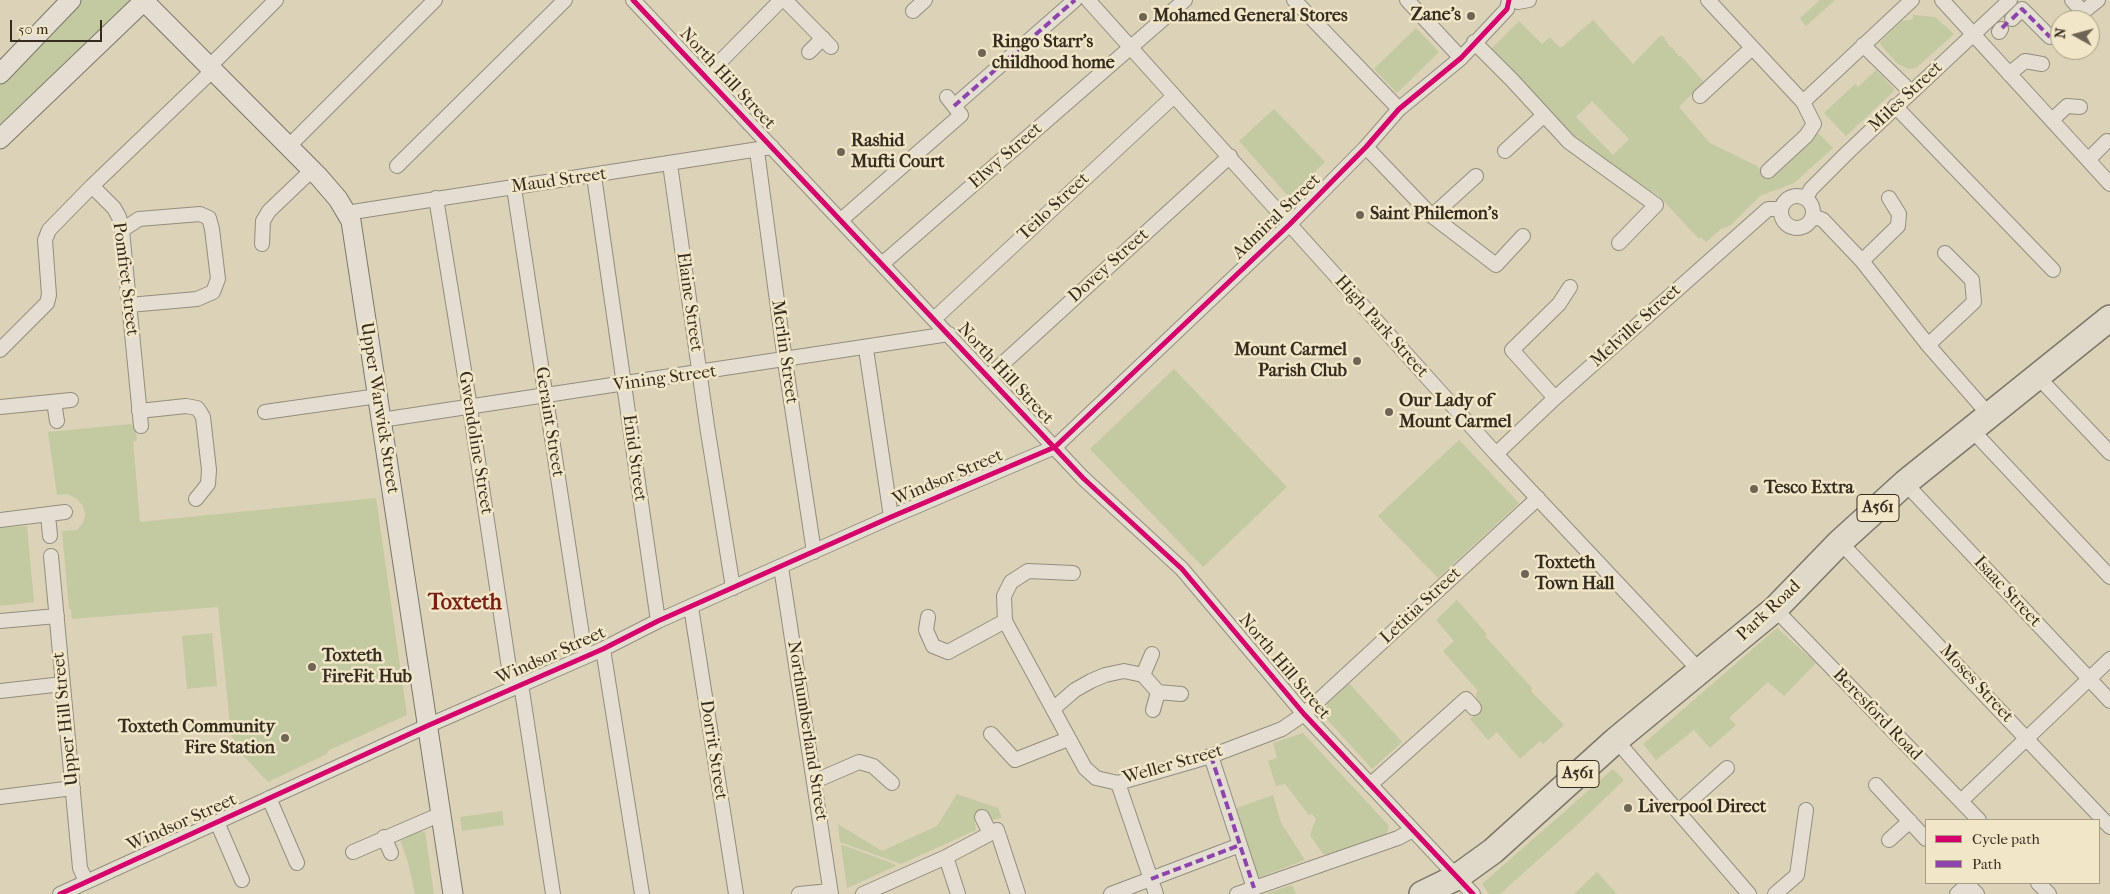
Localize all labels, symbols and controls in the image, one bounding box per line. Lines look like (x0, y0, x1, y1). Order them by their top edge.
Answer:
place label: Zane's (1411, 5, 1461, 27)
place label: Mohamed General Stores (1153, 6, 1348, 28)
scale bar (12, 10, 105, 42)
marker: Zane's (1465, 10, 1477, 22)
north arrow (2050, 10, 2100, 60)
marker: Mohamed General Stores (1137, 11, 1149, 23)
text: 50 m (18, 20, 48, 38)
street label: North Hill Street (674, 24, 780, 134)
text: N (2052, 27, 2070, 40)
place label: Ringo Starr's childhood home (992, 32, 1115, 74)
marker: Ringo Starr's childhood home (976, 47, 988, 59)
street label: Miles Street (1864, 57, 1948, 137)
street label: Elwy Street (965, 118, 1047, 194)
place label: Rashid Mufti Court (851, 131, 944, 173)
marker: Rashid Mufti Court (835, 146, 847, 158)
street label: Maud Street (510, 164, 608, 198)
street label: Teilo Street (1014, 168, 1094, 246)
street label: Admiral Street (1228, 170, 1326, 264)
place label: Saint Philemon's (1370, 204, 1498, 226)
marker: Saint Philemon's (1354, 209, 1366, 221)
street label: Pomfret Street (107, 221, 143, 337)
street label: Dovey Street (1064, 224, 1154, 308)
street label: Elaine Street (671, 251, 707, 353)
street label: High Park Street (1329, 271, 1433, 383)
street label: Melville Street (1586, 280, 1686, 372)
street label: Merlin Street (766, 299, 802, 405)
street label: North Hill Street (952, 319, 1058, 429)
street label: Upper Warwick Street (355, 321, 403, 495)
place label: Mount Carmel Parish Club (1234, 340, 1347, 382)
marker: Mount Carmel Parish Club (1351, 355, 1363, 367)
street label: Vining Street (612, 361, 718, 397)
street label: Geraint Street (530, 365, 568, 479)
street label: Gwendoline Street (453, 370, 497, 516)
place label: Our Lady of Mount Carmel (1399, 391, 1512, 434)
marker: Our Lady of Mount Carmel (1383, 406, 1395, 418)
street label: Enid Street (617, 413, 651, 503)
street label: Windsor Street (890, 445, 1006, 511)
place label: Tesco Extra (1764, 478, 1854, 500)
marker: Tesco Extra (1748, 483, 1760, 495)
road number: A561 (1857, 494, 1899, 522)
street label: Isaac Street (1969, 552, 2045, 632)
place label: Toxteth Town Hall (1535, 553, 1614, 596)
street label: Letitia Street (1376, 563, 1466, 649)
marker: Toxteth Town Hall (1519, 568, 1531, 580)
street label: Park Road (1732, 576, 1806, 646)
district label: Toxteth (428, 591, 502, 617)
street label: North Hill Street (1234, 610, 1334, 724)
street label: Windsor Street (493, 622, 609, 690)
street label: Northumberland Street (782, 639, 832, 823)
street label: Moses Street (1934, 640, 2018, 728)
place label: Toxteth FireFit Hub (322, 646, 412, 689)
street label: Upper Hill Street (48, 651, 84, 787)
marker: Toxteth FireFit Hub (306, 661, 318, 673)
street label: Beresford Road (1828, 665, 1926, 765)
street label: Dorrit Street (694, 698, 732, 802)
place label: Toxteth Community Fire Station (118, 717, 275, 760)
marker: Toxteth Community Fire Station (279, 732, 291, 744)
street label: Weller Street (1120, 740, 1226, 790)
road number: A561 (1557, 761, 1599, 788)
street label: Windsor Street (124, 789, 240, 857)
place label: Liverpool Direct (1638, 797, 1766, 819)
marker: Liverpool Direct (1622, 802, 1634, 814)
legend (1925, 819, 2100, 884)
text: Cycle path (1972, 830, 2040, 848)
text: Path (1972, 855, 2002, 873)

